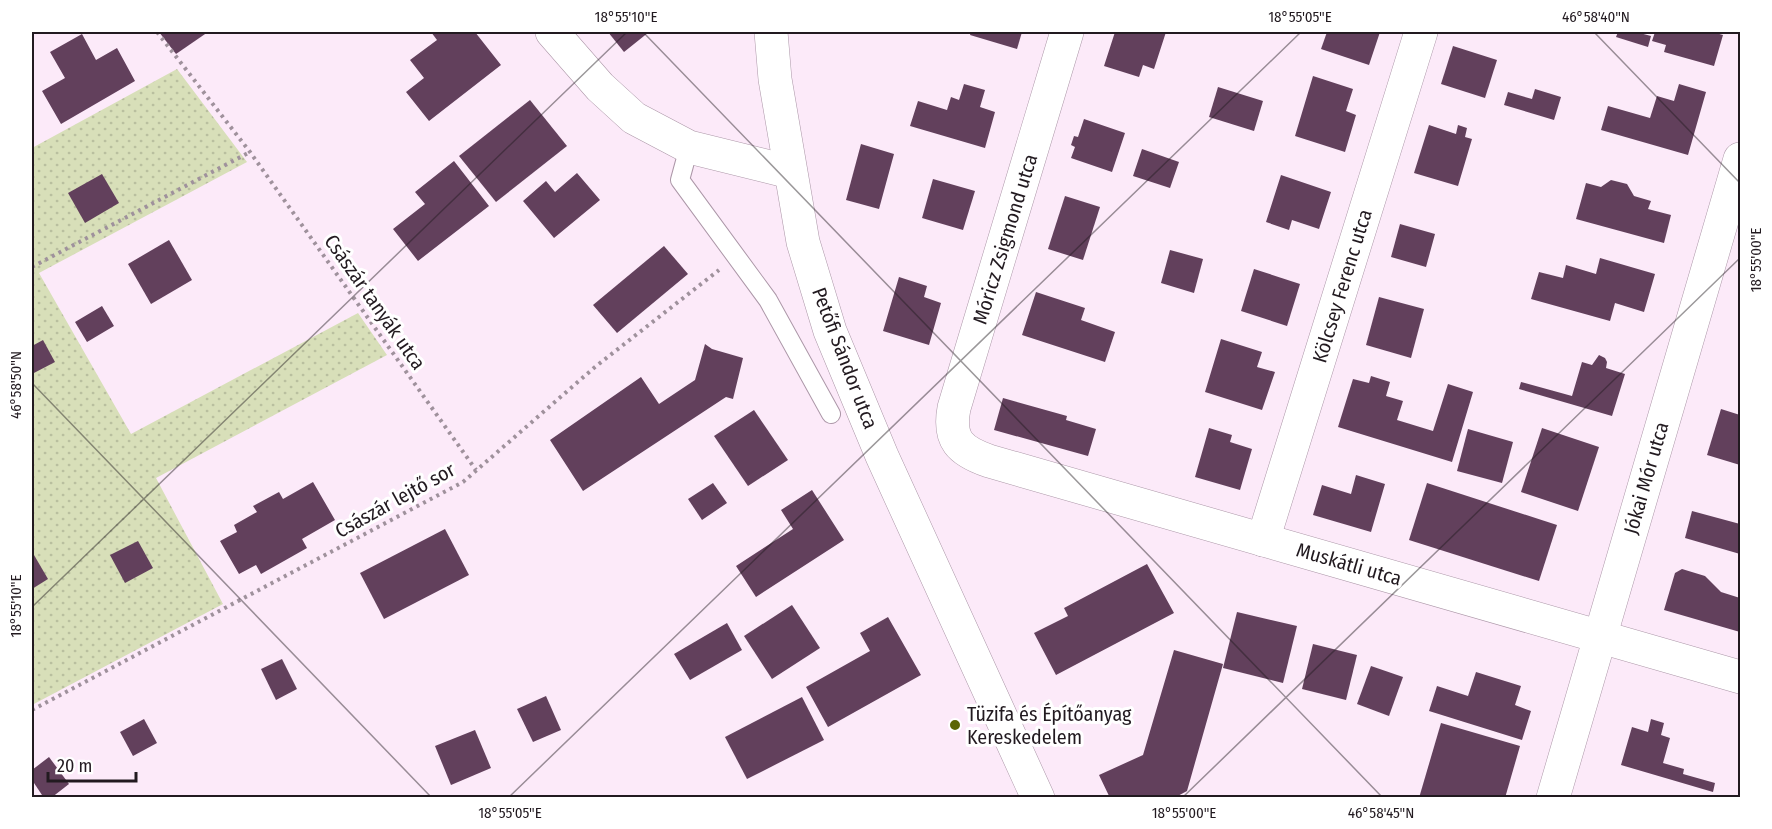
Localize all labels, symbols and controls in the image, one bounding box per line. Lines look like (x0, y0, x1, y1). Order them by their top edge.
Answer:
text: 18°55'10"E (595, 8, 657, 26)
text: 18°55'05"E (1268, 8, 1332, 26)
text: 46°58'40"N (1562, 8, 1630, 26)
street label: Móricz Zsigmond utca (968, 151, 1042, 327)
street label: Kölcsey Ferenc utca (1307, 206, 1377, 366)
text: 18°55'00"E (1747, 228, 1765, 292)
street label: Császár tanyák utca (319, 230, 431, 374)
street label: Petőfi Sándor utca (807, 284, 883, 432)
text: 46°58'50"N (7, 351, 25, 419)
street label: Jókai Mór utca (1619, 419, 1673, 537)
street label: Császár lejtő sor (331, 457, 459, 543)
street label: Muskátli utca (1294, 538, 1404, 590)
text: 18°55'10"E (7, 575, 25, 637)
place label: Tüzifa és Építőanyag Kereskedelem (967, 702, 1132, 749)
marker: Tüzifa és Építőanyag Kereskedelem (948, 718, 962, 732)
scale bar (48, 745, 136, 783)
text: 20 m (57, 755, 92, 777)
text: 18°55'05"E (478, 804, 542, 822)
text: 18°55'00"E (1152, 804, 1216, 822)
text: 46°58'45"N (1348, 804, 1414, 822)

